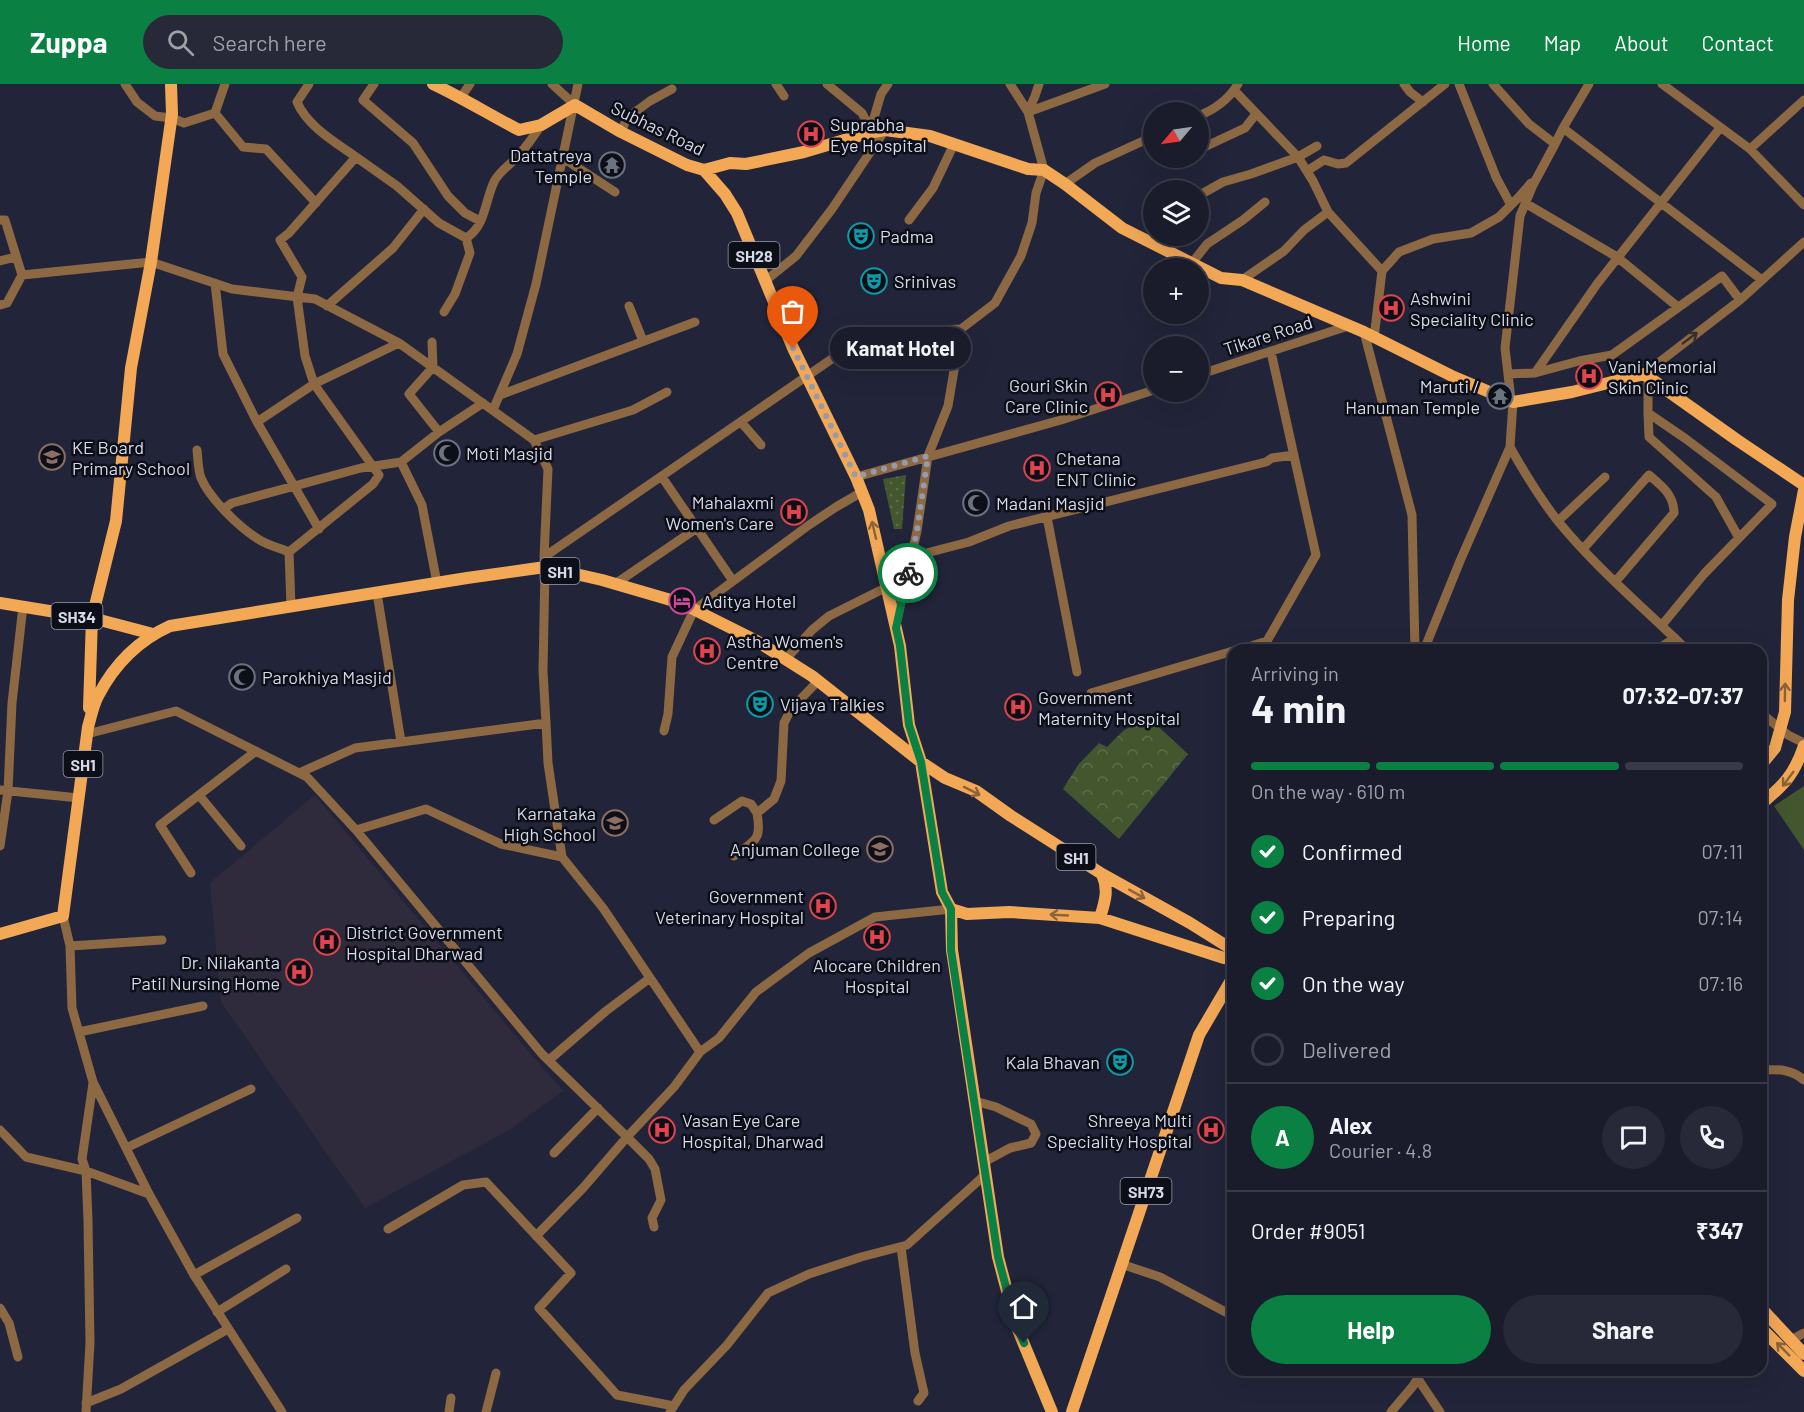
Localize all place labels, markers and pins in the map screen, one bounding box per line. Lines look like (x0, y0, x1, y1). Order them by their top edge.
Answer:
place label: Suprabha Eye Hospital (830, 113, 927, 156)
hospital icon: Suprabha Eye Hospital (796, 119, 826, 149)
place label: Dattatreya Temple (510, 144, 592, 187)
temple icon: Dattatreya Temple (597, 150, 627, 180)
theatre icon: Padma (846, 221, 876, 251)
place label: Padma (880, 225, 934, 247)
theatre icon: Srinivas (859, 266, 889, 296)
place label: Srinivas (894, 270, 956, 292)
pin (767, 286, 818, 348)
place label: Ashwini Speciality Clinic (1410, 287, 1534, 330)
hospital icon: Ashwini Speciality Clinic (1376, 293, 1406, 323)
callout: Kamat Hotel (829, 327, 970, 369)
place label: Vani Memorial Skin Clinic (1608, 355, 1716, 398)
hospital icon: Vani Memorial Skin Clinic (1574, 361, 1604, 391)
place label: Gouri Skin Care Clinic (1005, 374, 1088, 417)
place label: Maruti / Hanuman Temple (1345, 375, 1480, 418)
hospital icon: Gouri Skin Care Clinic (1093, 380, 1123, 410)
temple icon: Maruti / Hanuman Temple (1485, 381, 1515, 411)
place label: KE Board Primary School (72, 436, 190, 479)
mosque icon: Moti Masjid (432, 438, 462, 468)
school or university icon: KE Board Primary School (37, 442, 67, 472)
place label: Moti Masjid (466, 442, 553, 464)
place label: Chetana ENT Clinic (1056, 447, 1136, 490)
hospital icon: Chetana ENT Clinic (1022, 453, 1052, 483)
mosque icon: Madani Masjid (961, 488, 991, 518)
place label: Mahalaxmi Women's Care (666, 491, 774, 534)
place label: Madani Masjid (996, 492, 1105, 514)
hospital icon: Mahalaxmi Women's Care (779, 497, 809, 527)
hotel icon: Aditya Hotel (667, 586, 697, 616)
place label: Aditya Hotel (702, 590, 796, 612)
place label: Astha Women's Centre (726, 630, 843, 673)
hospital icon: Astha Women's Centre (692, 636, 722, 666)
mosque icon: Parokhiya Masjid (227, 662, 257, 692)
place label: Parokhiya Masjid (262, 666, 392, 688)
place label: Government Maternity Hospital (1038, 686, 1180, 729)
theatre icon: Vijaya Talkies (745, 689, 775, 719)
hospital icon: Government Maternity Hospital (1003, 692, 1033, 722)
place label: Vijaya Talkies (780, 693, 885, 715)
place label: Karnataka High School (503, 802, 596, 845)
school or university icon: Karnataka High School (600, 808, 630, 838)
school or university icon: Anjuman College (865, 834, 895, 864)
place label: Anjuman College (730, 838, 860, 860)
place label: Government Veterinary Hospital (655, 885, 804, 928)
hospital icon: Government Veterinary Hospital (808, 891, 838, 921)
place label: District Government Hospital Dharwad (346, 921, 503, 964)
hospital icon: Alocare Children Hospital (862, 922, 892, 952)
hospital icon: District Government Hospital Dharwad (312, 927, 342, 957)
place label: Dr. Nilakanta Patil Nursing Home (131, 951, 280, 994)
place label: Alocare Children Hospital (813, 954, 941, 997)
hospital icon: Dr. Nilakanta Patil Nursing Home (284, 957, 314, 987)
theatre icon: Kala Bhavan (1105, 1047, 1135, 1077)
place label: Kala Bhavan (1006, 1051, 1100, 1073)
place label: Vasan Eye Care Hospital, Dharwad (682, 1109, 824, 1152)
place label: Shreeya Multi Speciality Hospital (1047, 1109, 1192, 1152)
hospital icon: Vasan Eye Care Hospital, Dharwad (647, 1115, 677, 1145)
hospital icon: Shreeya Multi Speciality Hospital (1196, 1115, 1226, 1145)
pin (998, 1281, 1049, 1343)

